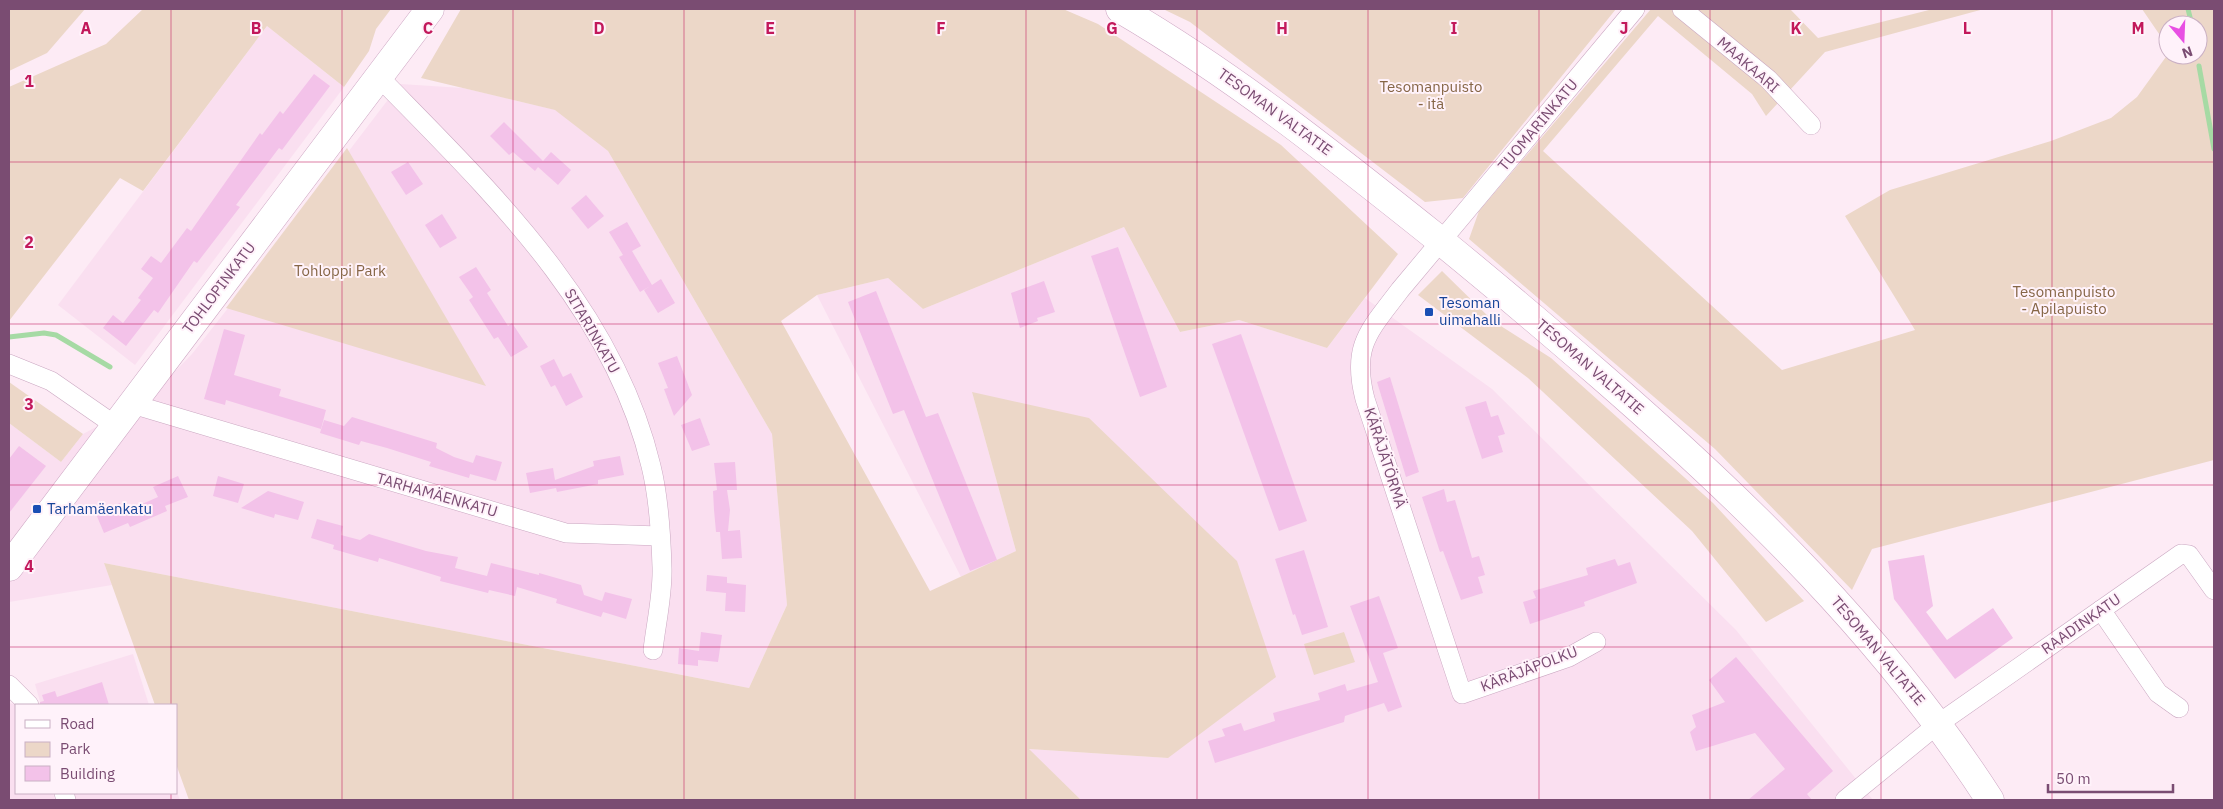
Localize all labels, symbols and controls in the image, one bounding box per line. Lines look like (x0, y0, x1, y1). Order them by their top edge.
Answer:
north arrow (2158, 15, 2208, 65)
text: A (81, 18, 92, 38)
text: B (251, 18, 262, 38)
text: C (423, 18, 433, 38)
text: D (593, 18, 605, 38)
text: E (765, 18, 775, 38)
text: F (936, 18, 946, 38)
text: G (1106, 18, 1118, 38)
text: H (1276, 18, 1288, 38)
text: I (1451, 18, 1458, 38)
text: J (1620, 18, 1628, 38)
text: K (1790, 18, 1802, 38)
text: L (1963, 18, 1971, 38)
text: M (2131, 18, 2145, 38)
street label: MAAKAARI (1713, 32, 1783, 97)
text: N (2180, 42, 2195, 62)
street label: TESOMAN VALTATIE (1214, 64, 1336, 159)
text: 1 (24, 71, 34, 91)
street label: TUOMARINKATU (1494, 75, 1582, 175)
park label: Tesomanpuisto - itä (1380, 77, 1482, 113)
text: 2 (24, 232, 34, 252)
street label: TOHLOPINKATU (178, 238, 259, 337)
park label: Tohloppi Park (294, 261, 386, 280)
park label: Tesomanpuisto - Apilapuisto (2013, 282, 2115, 318)
street label: SITARINKATU (560, 285, 624, 377)
place label: Tesoman uimahalli (1439, 293, 1501, 329)
marker: Tesoman uimahalli (1423, 306, 1435, 318)
street label: TESOMAN VALTATIE (1533, 315, 1648, 419)
text: 3 (24, 394, 34, 414)
street label: KÄRÄJÄTÖRMÄ (1360, 405, 1411, 511)
street label: TARHAMÄENKATU (374, 468, 500, 521)
place label: Tarhamäenkatu (47, 499, 152, 518)
marker: Tarhamäenkatu (31, 503, 43, 515)
text: 4 (24, 556, 34, 576)
street label: RAADINKATU (2037, 589, 2124, 658)
street label: TESOMAN VALTATIE (1827, 592, 1930, 709)
street label: KÄRÄJÄPOLKU (1478, 641, 1580, 696)
legend (15, 704, 178, 794)
text: Road (60, 714, 95, 733)
text: Park (60, 739, 90, 758)
scale bar (2048, 762, 2173, 794)
text: Building (60, 764, 115, 783)
text: 50 m (2056, 769, 2091, 788)

